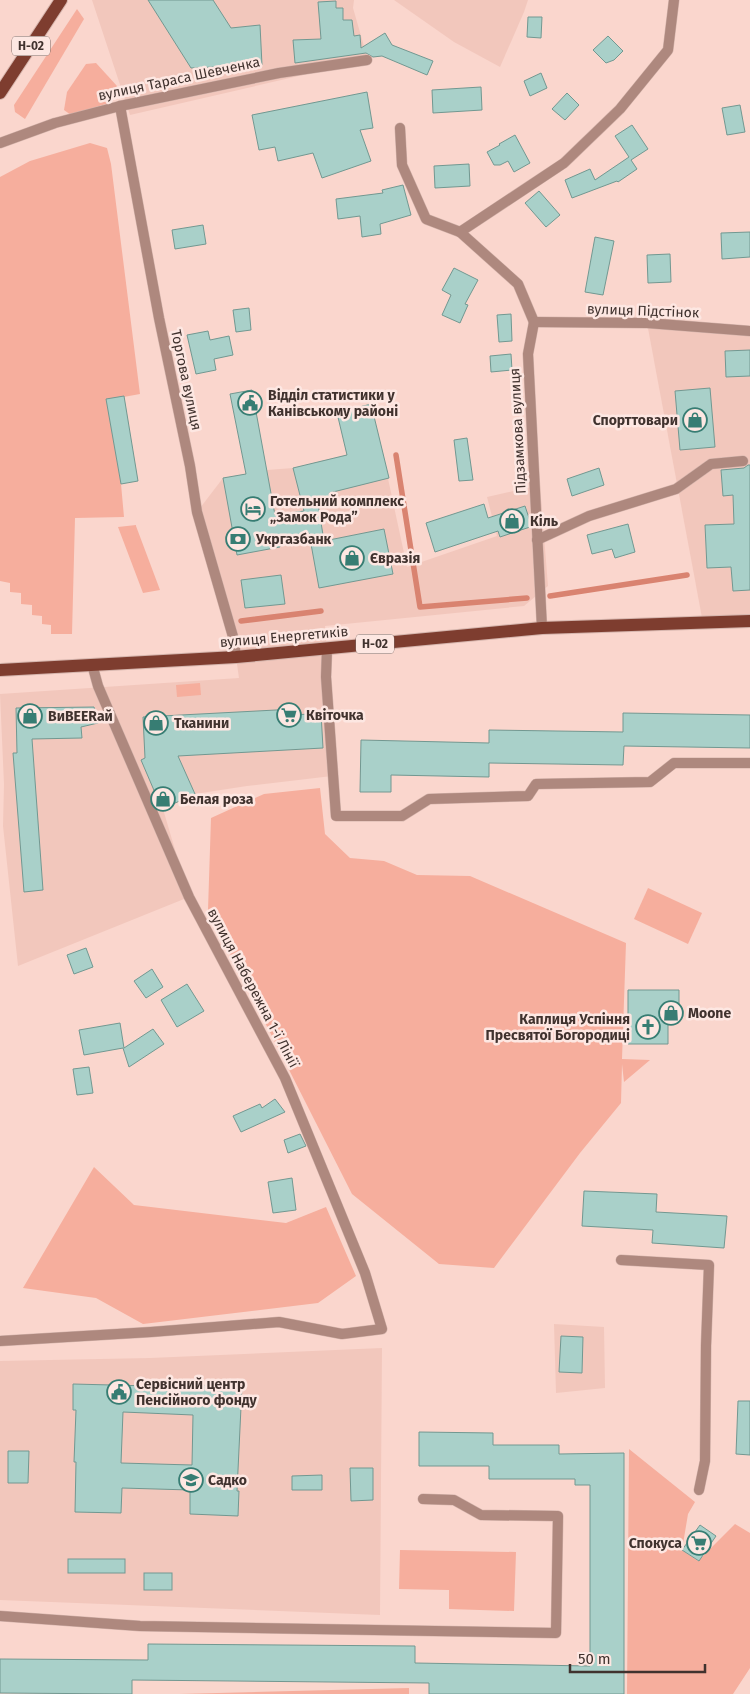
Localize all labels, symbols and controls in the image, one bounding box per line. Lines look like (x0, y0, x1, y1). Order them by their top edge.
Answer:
road number: Н-02 (12, 36, 50, 56)
street label: вулиця Тараса Шевченка (97, 54, 261, 104)
street label: вулиця Підстінок (587, 301, 700, 321)
street label: Торгова вулиця (167, 328, 205, 432)
street label: Підзамкова вулиця (506, 368, 530, 494)
place label: Відділ статистики у Канівському районі (268, 387, 398, 420)
public building icon: Відділ статистики у Канівському районі (237, 390, 263, 416)
shop icon: Спорттовари (682, 407, 708, 433)
place label: Спорттовари (593, 412, 678, 429)
place label: Готельний комплекс „Замок Рода” (270, 493, 404, 526)
hotel icon: Готельний комплекс „Замок Рода” (240, 496, 266, 522)
shop icon: Кіль (499, 508, 525, 534)
place label: Кіль (530, 513, 559, 530)
bank icon: Укргазбанк (225, 526, 251, 552)
place label: Укргазбанк (255, 531, 332, 548)
shop icon: Євразія (339, 545, 365, 571)
place label: Євразія (370, 550, 420, 567)
street label: вулиця Енергетиків (219, 623, 349, 651)
road number: Н-02 (356, 634, 394, 654)
supermarket icon: Квіточка (276, 702, 302, 728)
shop icon: ВиBEERай (17, 703, 43, 729)
place label: Квіточка (306, 707, 364, 724)
place label: ВиBEERай (48, 708, 113, 725)
shop icon: Тканини (143, 710, 169, 736)
place label: Тканини (174, 715, 229, 732)
shop icon: Белая роза (150, 786, 176, 812)
place label: Белая роза (180, 791, 254, 808)
street label: вулиця Набережна 1-ї Лінії (204, 906, 303, 1071)
shop icon: Moone (658, 1000, 684, 1026)
place label: Moone (688, 1005, 731, 1022)
place label: Каплиця Успіння Пресвятої Богородиці (486, 1011, 630, 1044)
church icon: Каплиця Успіння Пресвятої Богородиці (635, 1014, 661, 1040)
place label: Сервісний центр Пенсійного фонду (136, 1376, 258, 1409)
public building icon: Сервісний центр Пенсійного фонду (106, 1379, 132, 1405)
school or university icon: Садко (178, 1467, 204, 1493)
place label: Садко (208, 1472, 247, 1489)
supermarket icon: Спокуса (686, 1530, 712, 1556)
place label: Спокуса (629, 1535, 682, 1552)
scale bar (570, 1642, 705, 1674)
text: 50 m (578, 1650, 611, 1668)

